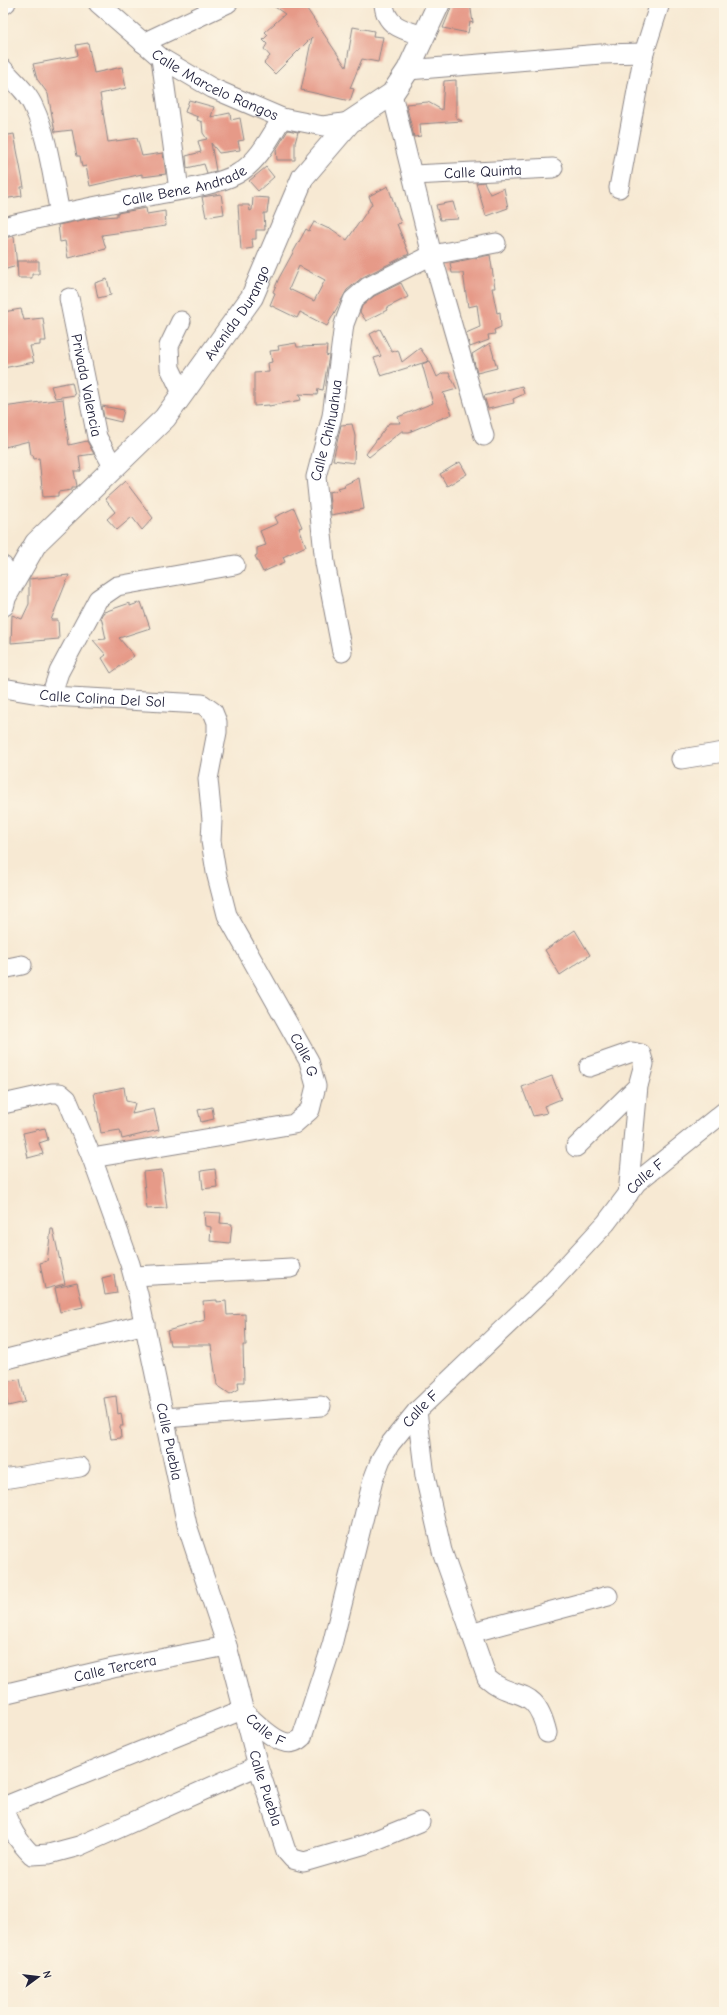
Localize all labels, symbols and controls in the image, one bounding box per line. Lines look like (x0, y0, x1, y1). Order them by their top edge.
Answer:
street label: Calle Marcelo Rangos (148, 45, 281, 124)
street label: Calle Bene Andrade (121, 161, 251, 210)
street label: Calle Quinta (444, 161, 522, 182)
street label: Avenida Durango (200, 263, 273, 364)
street label: Privada Valencia (67, 332, 106, 438)
street label: Calle Chihuahua (306, 378, 346, 483)
street label: Calle Colina Del Sol (38, 685, 166, 711)
street label: Calle G (286, 1030, 322, 1079)
street label: Calle F (622, 1155, 668, 1197)
street label: Calle F (398, 1386, 442, 1431)
street label: Calle Puebla (152, 1401, 186, 1482)
street label: Calle Tercera (72, 1651, 158, 1686)
street label: Calle F (242, 1709, 288, 1751)
street label: Calle Puebla (245, 1748, 286, 1828)
north arrow (18, 1957, 58, 1997)
text: N (40, 1969, 54, 1980)

